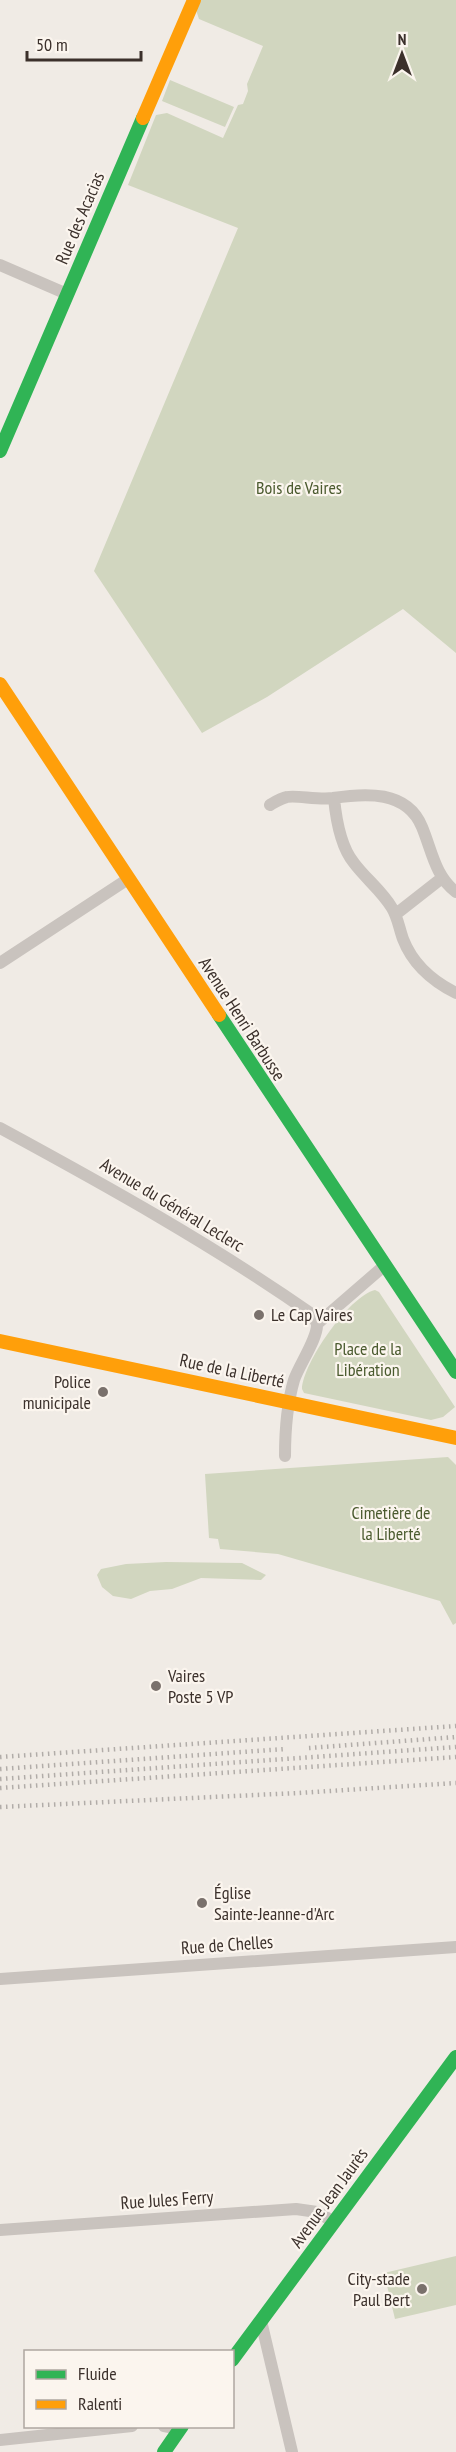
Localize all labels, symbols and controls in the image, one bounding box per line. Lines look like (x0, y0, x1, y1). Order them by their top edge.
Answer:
scale bar (27, 24, 141, 62)
north arrow (372, 24, 432, 84)
text: N (398, 29, 406, 49)
text: 50 m (36, 33, 68, 56)
street label: Rue des Acacias (50, 168, 109, 267)
park label: Bois de Vaires (256, 476, 342, 499)
street label: Avenue Henri Barbusse (194, 953, 291, 1085)
street label: Avenue du Général Leclerc (96, 1153, 249, 1257)
place label: Le Cap Vaires (271, 1303, 353, 1326)
marker: Le Cap Vaires (252, 1308, 266, 1322)
park label: Place de la Libération (334, 1337, 402, 1381)
street label: Rue de la Liberté (178, 1348, 286, 1393)
place label: Police municipale (23, 1370, 91, 1414)
marker: Police municipale (96, 1385, 110, 1399)
park label: Cimetière de la Liberté (351, 1501, 431, 1545)
place label: Vaires Poste 5 VP (167, 1664, 233, 1708)
marker: Vaires Poste 5 VP (149, 1679, 163, 1693)
place label: Église Sainte-Jeanne-d'Arc (214, 1881, 335, 1925)
marker: Église Sainte-Jeanne-d'Arc (195, 1896, 209, 1910)
street label: Rue de Chelles (180, 1930, 274, 1959)
street label: Avenue Jean Jaurès (285, 2143, 373, 2252)
street label: Rue Jules Ferry (120, 2185, 214, 2214)
place label: City-stade Paul Bert (348, 2267, 410, 2311)
marker: City-stade Paul Bert (415, 2282, 429, 2296)
legend (24, 2350, 234, 2428)
text: Fluide (78, 2362, 117, 2385)
text: Ralenti (78, 2392, 122, 2415)

